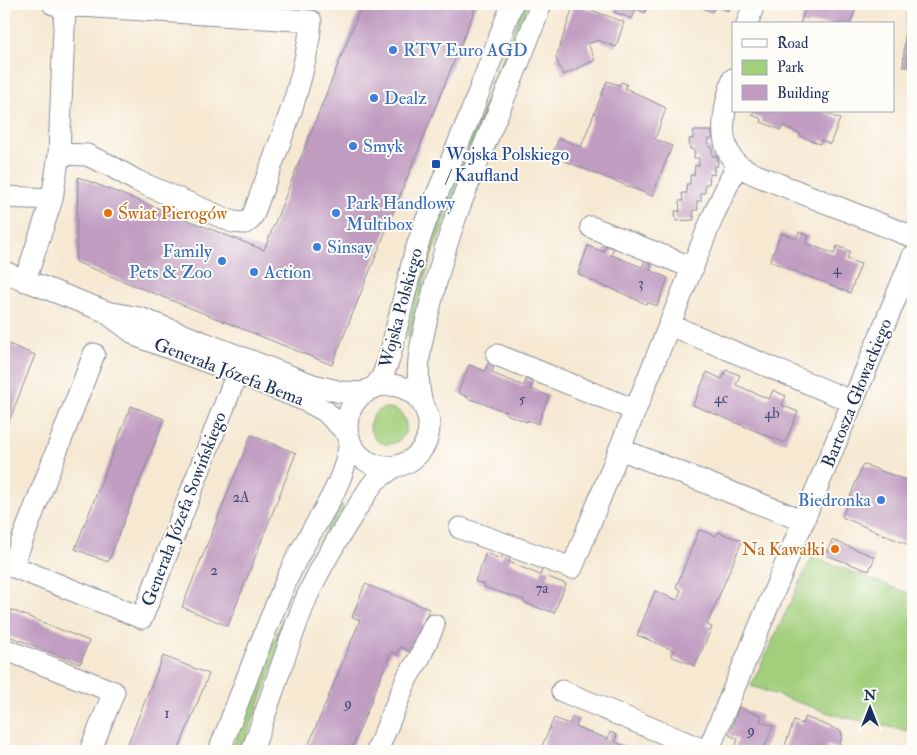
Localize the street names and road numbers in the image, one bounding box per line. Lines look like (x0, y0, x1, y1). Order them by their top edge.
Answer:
street label: Wojska Polskiego (374, 245, 428, 371)
street label: Bartosza Głowackiego (817, 315, 898, 471)
street label: Generała Józefa Bema (151, 333, 308, 411)
street label: Generała Józefa Sowińskiego (136, 408, 232, 610)

